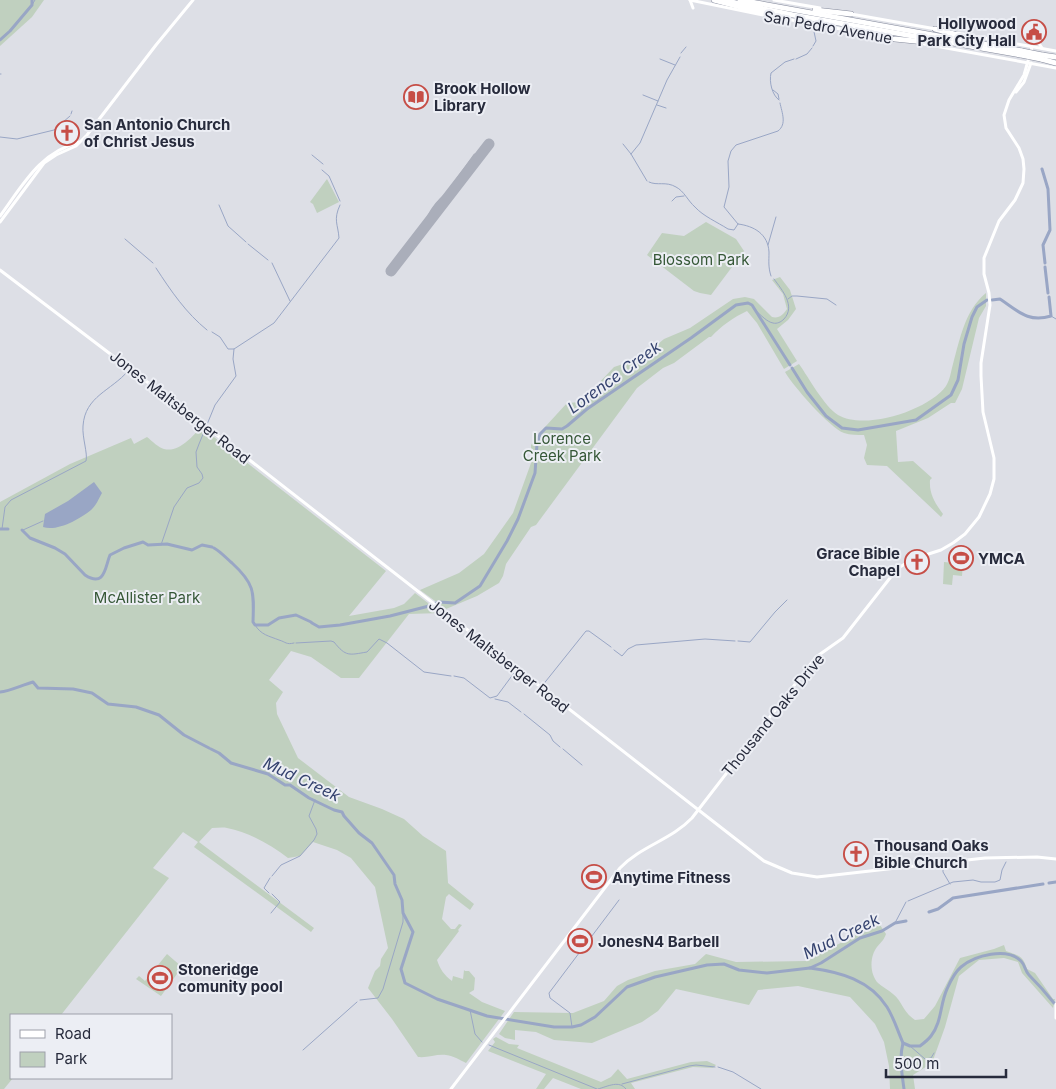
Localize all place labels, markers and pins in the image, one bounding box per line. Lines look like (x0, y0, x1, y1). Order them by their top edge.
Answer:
place label: Hollywood Park City Hall (918, 14, 1016, 50)
public building icon: Hollywood Park City Hall (1021, 19, 1047, 45)
place label: Brook Hollow Library (434, 79, 531, 115)
library icon: Brook Hollow Library (403, 84, 429, 110)
place label: San Antonio Church of Christ Jesus (84, 115, 230, 151)
church icon: San Antonio Church of Christ Jesus (54, 120, 80, 146)
place label: Grace Bible Chapel (816, 544, 900, 580)
sports icon: YMCA (948, 545, 974, 571)
church icon: Grace Bible Chapel (904, 549, 930, 575)
place label: YMCA (978, 549, 1025, 568)
place label: Thousand Oaks Bible Church (874, 836, 989, 872)
church icon: Thousand Oaks Bible Church (843, 841, 869, 867)
sports icon: Anytime Fitness (581, 864, 607, 890)
place label: Anytime Fitness (612, 868, 731, 887)
sports icon: JonesN4 Barbell (567, 928, 593, 954)
place label: JonesN4 Barbell (598, 932, 719, 951)
place label: Stoneridge comunity pool (178, 960, 283, 996)
sports icon: Stoneridge comunity pool (147, 965, 173, 991)

